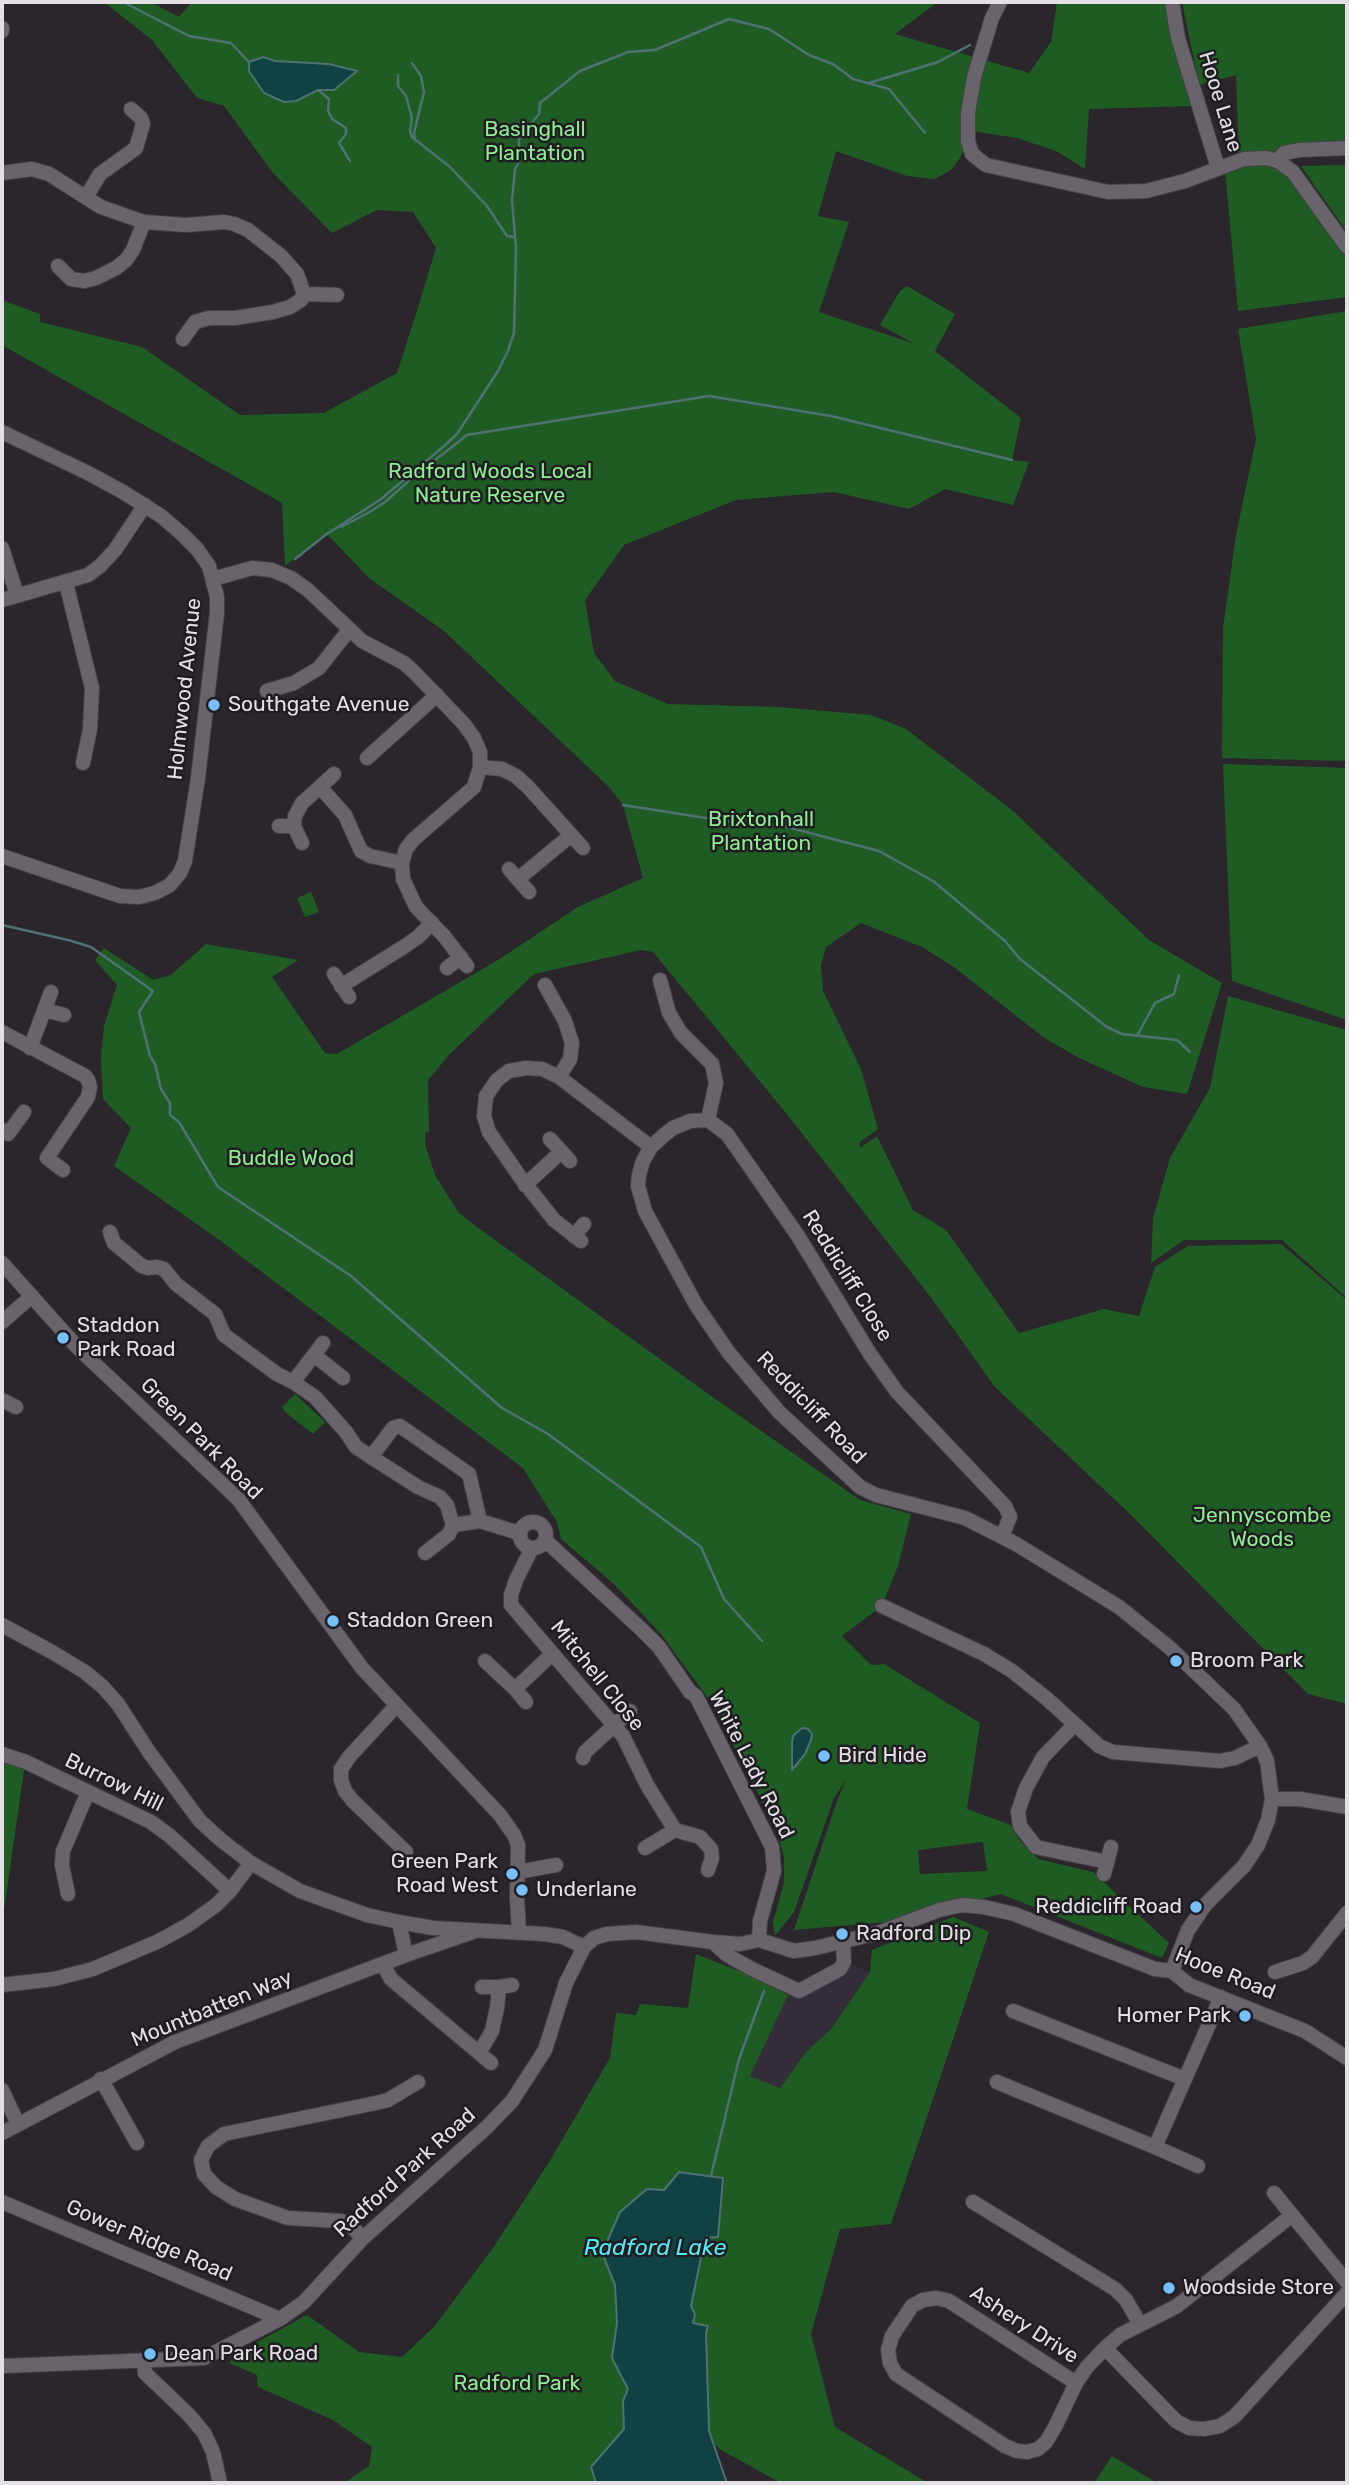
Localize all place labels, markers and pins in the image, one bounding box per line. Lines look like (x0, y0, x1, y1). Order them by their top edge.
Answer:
place label: Southgate Avenue (228, 692, 409, 718)
marker: Southgate Avenue (206, 697, 222, 713)
place label: Staddon Park Road (77, 1313, 176, 1363)
marker: Staddon Park Road (55, 1330, 71, 1346)
place label: Staddon Green (347, 1608, 493, 1634)
marker: Staddon Green (325, 1613, 341, 1629)
place label: Broom Park (1190, 1648, 1303, 1674)
marker: Broom Park (1168, 1653, 1184, 1669)
place label: Bird Hide (838, 1743, 927, 1769)
marker: Bird Hide (816, 1748, 832, 1764)
place label: Green Park Road West (391, 1849, 498, 1899)
marker: Green Park Road West (504, 1866, 520, 1882)
place label: Underlane (536, 1877, 637, 1903)
marker: Underlane (514, 1882, 530, 1898)
place label: Reddicliff Road (1035, 1894, 1182, 1920)
marker: Reddicliff Road (1188, 1899, 1204, 1915)
place label: Radford Dip (856, 1921, 971, 1947)
marker: Radford Dip (834, 1926, 850, 1942)
place label: Homer Park (1117, 2003, 1231, 2029)
marker: Homer Park (1237, 2008, 1253, 2024)
place label: Woodside Store (1183, 2275, 1334, 2301)
marker: Woodside Store (1161, 2280, 1177, 2296)
place label: Dean Park Road (164, 2341, 318, 2367)
marker: Dean Park Road (142, 2346, 158, 2362)

